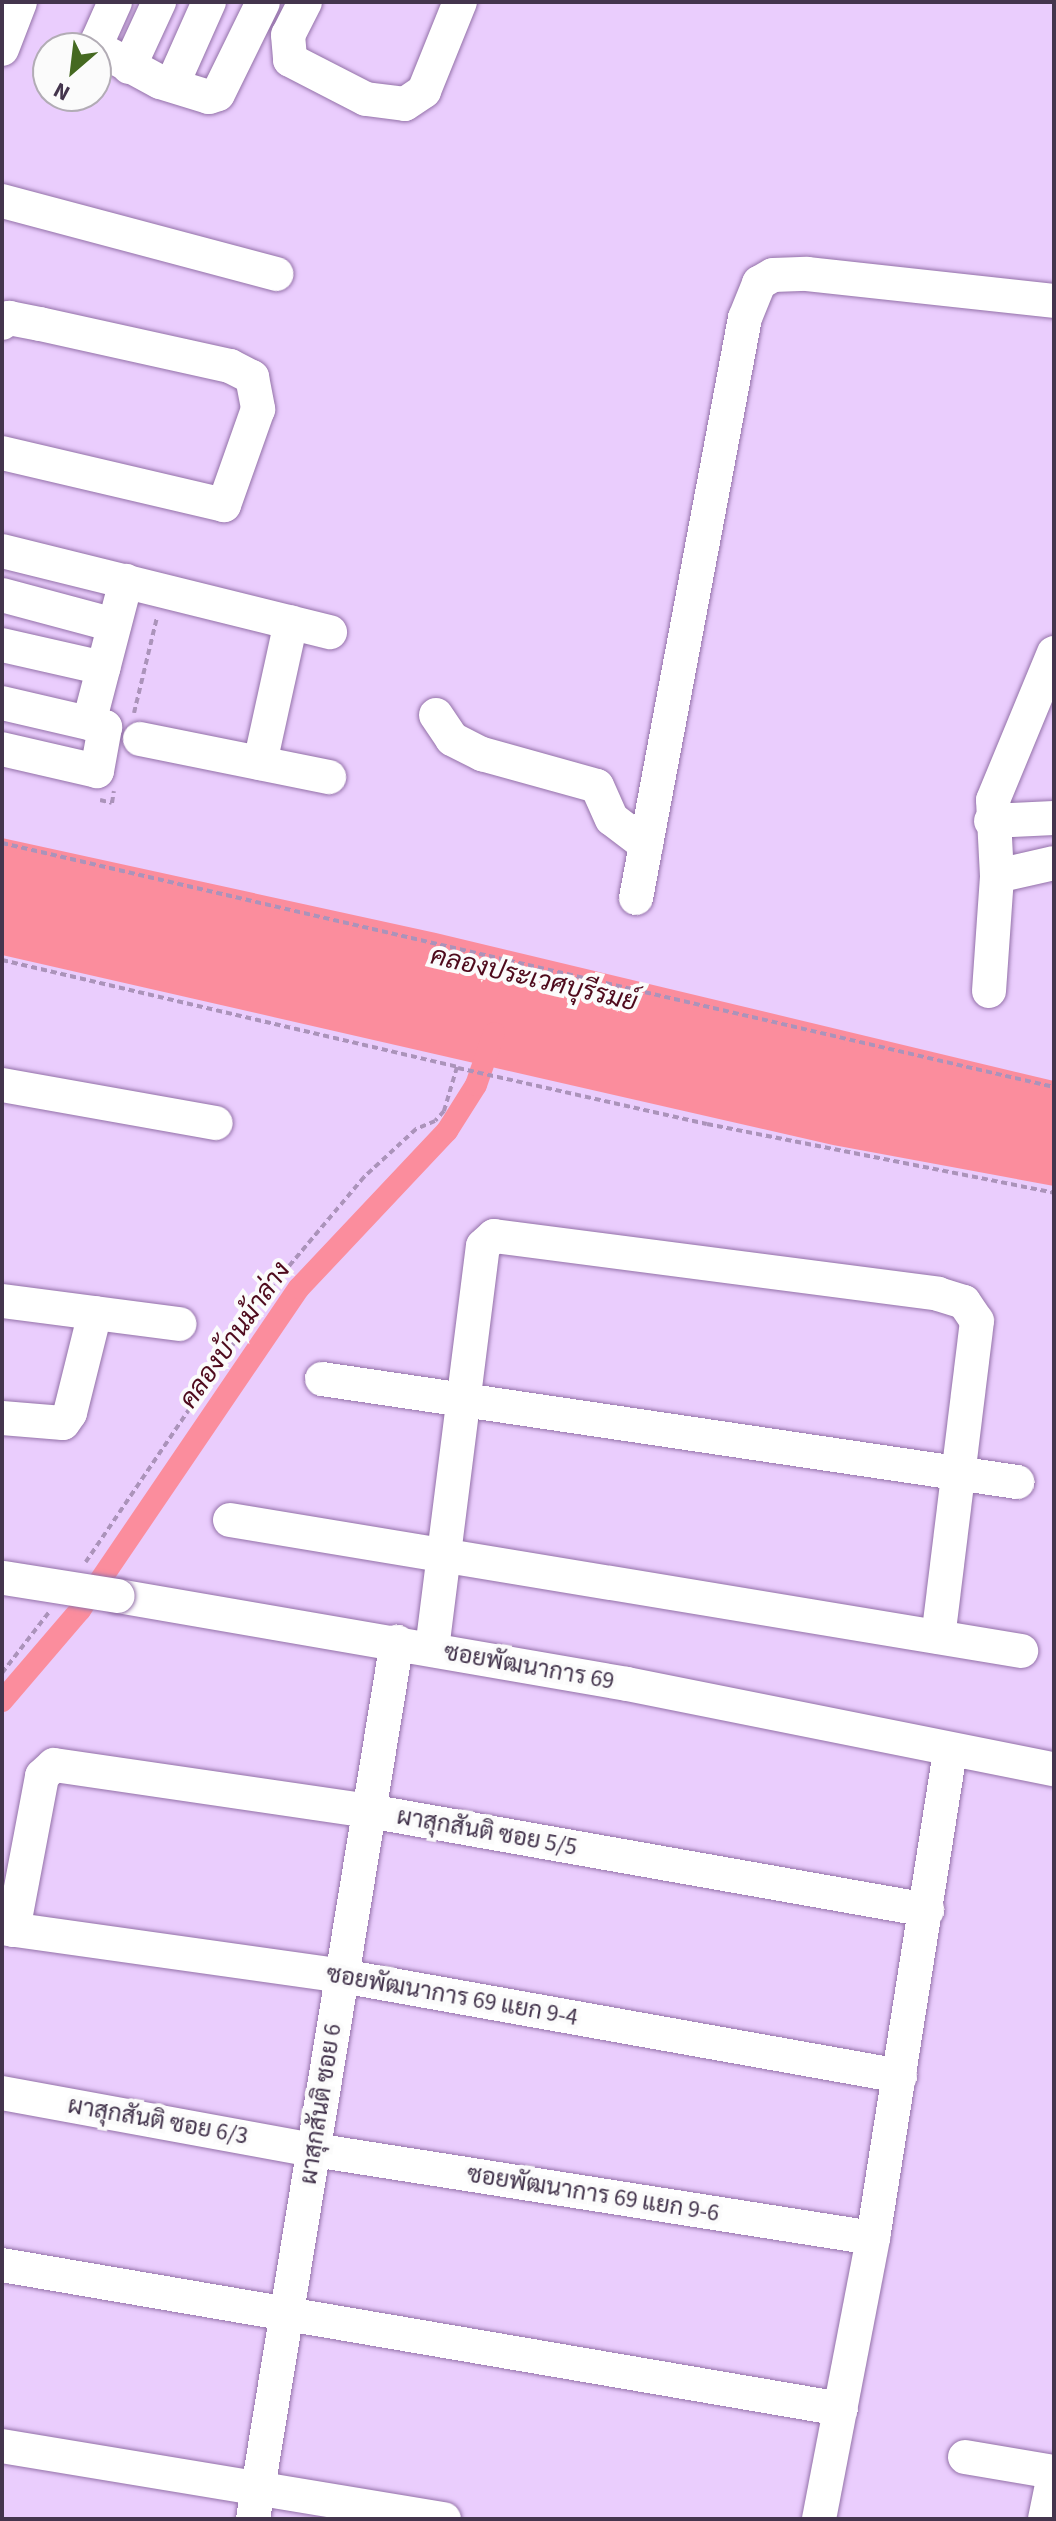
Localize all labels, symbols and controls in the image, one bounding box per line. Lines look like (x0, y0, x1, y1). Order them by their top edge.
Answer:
north arrow (32, 32, 112, 112)
text: N (48, 74, 76, 109)
water label: คลองประเวศบุรีรมย์ (428, 940, 640, 1018)
water label: คลองบ้านม้าล่าง (173, 1256, 297, 1414)
street label: ซอยพัฒนาการ 69 (442, 1638, 616, 1696)
street label: ผาสุกสันติ ซอย 5/5 (395, 1802, 579, 1862)
street label: ซอยพัฒนาการ 69 แยก 9-4 (324, 1960, 580, 2032)
street label: ผาสุกสันติ ซอย 6 (294, 2022, 348, 2186)
street label: ผาสุกสันติ ซอย 6/3 (66, 2091, 250, 2151)
street label: ซอยพัฒนาการ 69 แยก 9-6 (465, 2160, 721, 2228)

